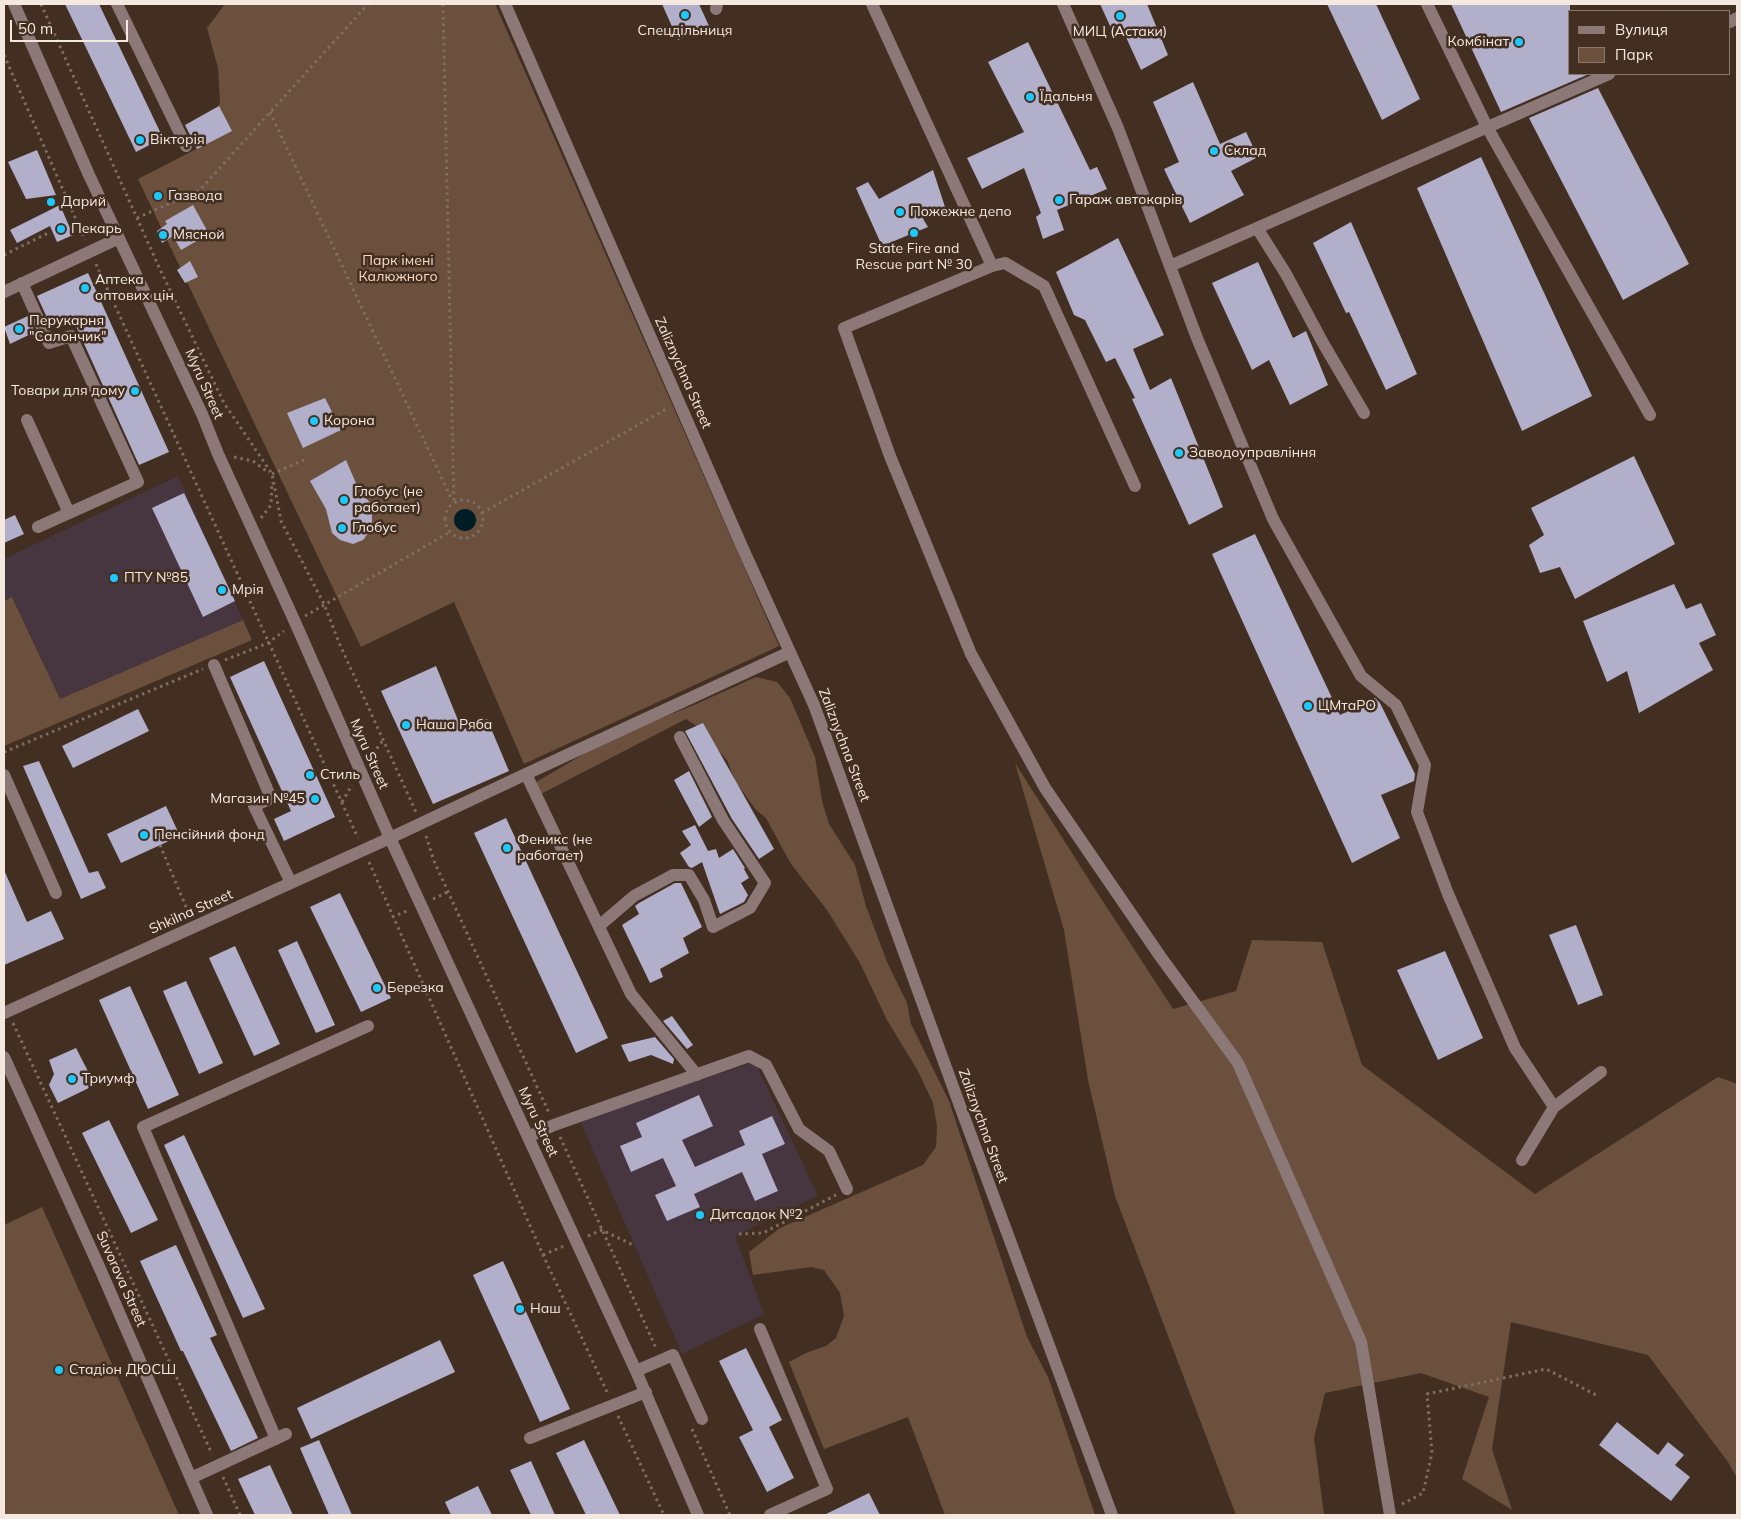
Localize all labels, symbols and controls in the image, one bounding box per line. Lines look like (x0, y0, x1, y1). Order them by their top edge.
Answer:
marker: Спецдільниця (679, 9, 691, 21)
scale bar (12, 10, 130, 42)
marker: МИЦ (Астаки) (1114, 10, 1126, 22)
legend (1568, 10, 1731, 75)
text: 50 m (18, 19, 53, 38)
text: Вулиця (1615, 20, 1668, 39)
place label: Спецдільниця (637, 23, 733, 39)
place label: МИЦ (Астаки) (1073, 24, 1167, 40)
place label: Комбінат (1447, 34, 1509, 50)
marker: Комбінат (1513, 36, 1525, 48)
text: Парк (1615, 45, 1653, 64)
place label: Їдальня (1040, 89, 1093, 105)
marker: Їдальня (1024, 91, 1036, 103)
place label: Вікторія (150, 132, 205, 148)
marker: Вікторія (134, 134, 146, 146)
place label: Склад (1224, 143, 1266, 159)
marker: Склад (1208, 145, 1220, 157)
place label: Газвода (168, 188, 223, 204)
marker: Газвода (152, 190, 164, 202)
place label: Гараж автокарів (1069, 192, 1182, 208)
place label: Дарий (61, 194, 106, 210)
marker: Гараж автокарів (1053, 194, 1065, 206)
marker: Дарий (45, 196, 57, 208)
place label: Пожежне депо (910, 204, 1012, 220)
marker: Пожежне депо (894, 206, 906, 218)
place label: Пекарь (71, 221, 122, 237)
marker: Пекарь (55, 223, 67, 235)
place label: Мясной (173, 227, 225, 243)
marker: State Fire and Rescue part № 30 (908, 227, 920, 239)
marker: Мясной (157, 229, 169, 241)
place label: State Fire and Rescue part № 30 (856, 241, 972, 274)
park label: Парк імені Калюжного (358, 253, 438, 286)
place label: Аптека оптових цін (95, 272, 174, 304)
marker: Аптека оптових цін (79, 282, 91, 294)
place label: Перукарня "Салончик" (29, 313, 106, 346)
street label: Zaliznychna Street (651, 315, 715, 431)
marker: Перукарня "Салончик" (13, 323, 25, 335)
street label: Myru Street (181, 346, 227, 422)
place label: Товари для дому (11, 383, 125, 399)
marker: Товари для дому (129, 385, 141, 397)
place label: Корона (324, 413, 375, 429)
marker: Корона (308, 415, 320, 427)
place label: Заводоуправління (1189, 445, 1316, 461)
marker: Заводоуправління (1173, 447, 1185, 459)
place label: Глобус (не работает) (354, 484, 423, 516)
marker: Глобус (не работает) (338, 494, 350, 506)
place label: Глобус (352, 520, 397, 536)
marker: Глобус (336, 522, 348, 534)
place label: ПТУ №85 (124, 570, 188, 586)
marker: ПТУ №85 (108, 572, 120, 584)
place label: Мрія (232, 582, 264, 598)
marker: Мрія (216, 584, 228, 596)
street label: Zaliznychna Street (815, 686, 873, 804)
place label: ЦМтаРО (1318, 698, 1376, 714)
marker: ЦМтаРО (1302, 700, 1314, 712)
street label: Myru Street (346, 716, 392, 792)
place label: Наша Ряба (416, 717, 492, 733)
marker: Наша Ряба (400, 719, 412, 731)
place label: Стиль (320, 767, 360, 783)
marker: Стиль (304, 769, 316, 781)
place label: Магазин №45 (210, 791, 305, 807)
marker: Магазин №45 (309, 793, 321, 805)
place label: Пенсійний фонд (154, 827, 265, 843)
marker: Пенсійний фонд (138, 829, 150, 841)
place label: Феникс (не работает) (517, 832, 592, 864)
marker: Феникс (не работает) (501, 842, 513, 854)
street label: Shkilna Street (147, 886, 235, 938)
place label: Березка (387, 980, 444, 996)
marker: Березка (371, 982, 383, 994)
street label: Zaliznychna Street (955, 1067, 1011, 1185)
place label: Триумф (82, 1071, 135, 1087)
marker: Триумф (66, 1073, 78, 1085)
street label: Myru Street (515, 1084, 561, 1160)
place label: Дитсадок №2 (710, 1207, 803, 1223)
marker: Дитсадок №2 (694, 1209, 706, 1221)
street label: Suvorova Street (92, 1229, 150, 1329)
place label: Наш (530, 1301, 561, 1317)
marker: Наш (514, 1303, 526, 1315)
place label: Стадіон ДЮСШ (69, 1362, 176, 1378)
marker: Стадіон ДЮСШ (53, 1364, 65, 1376)

